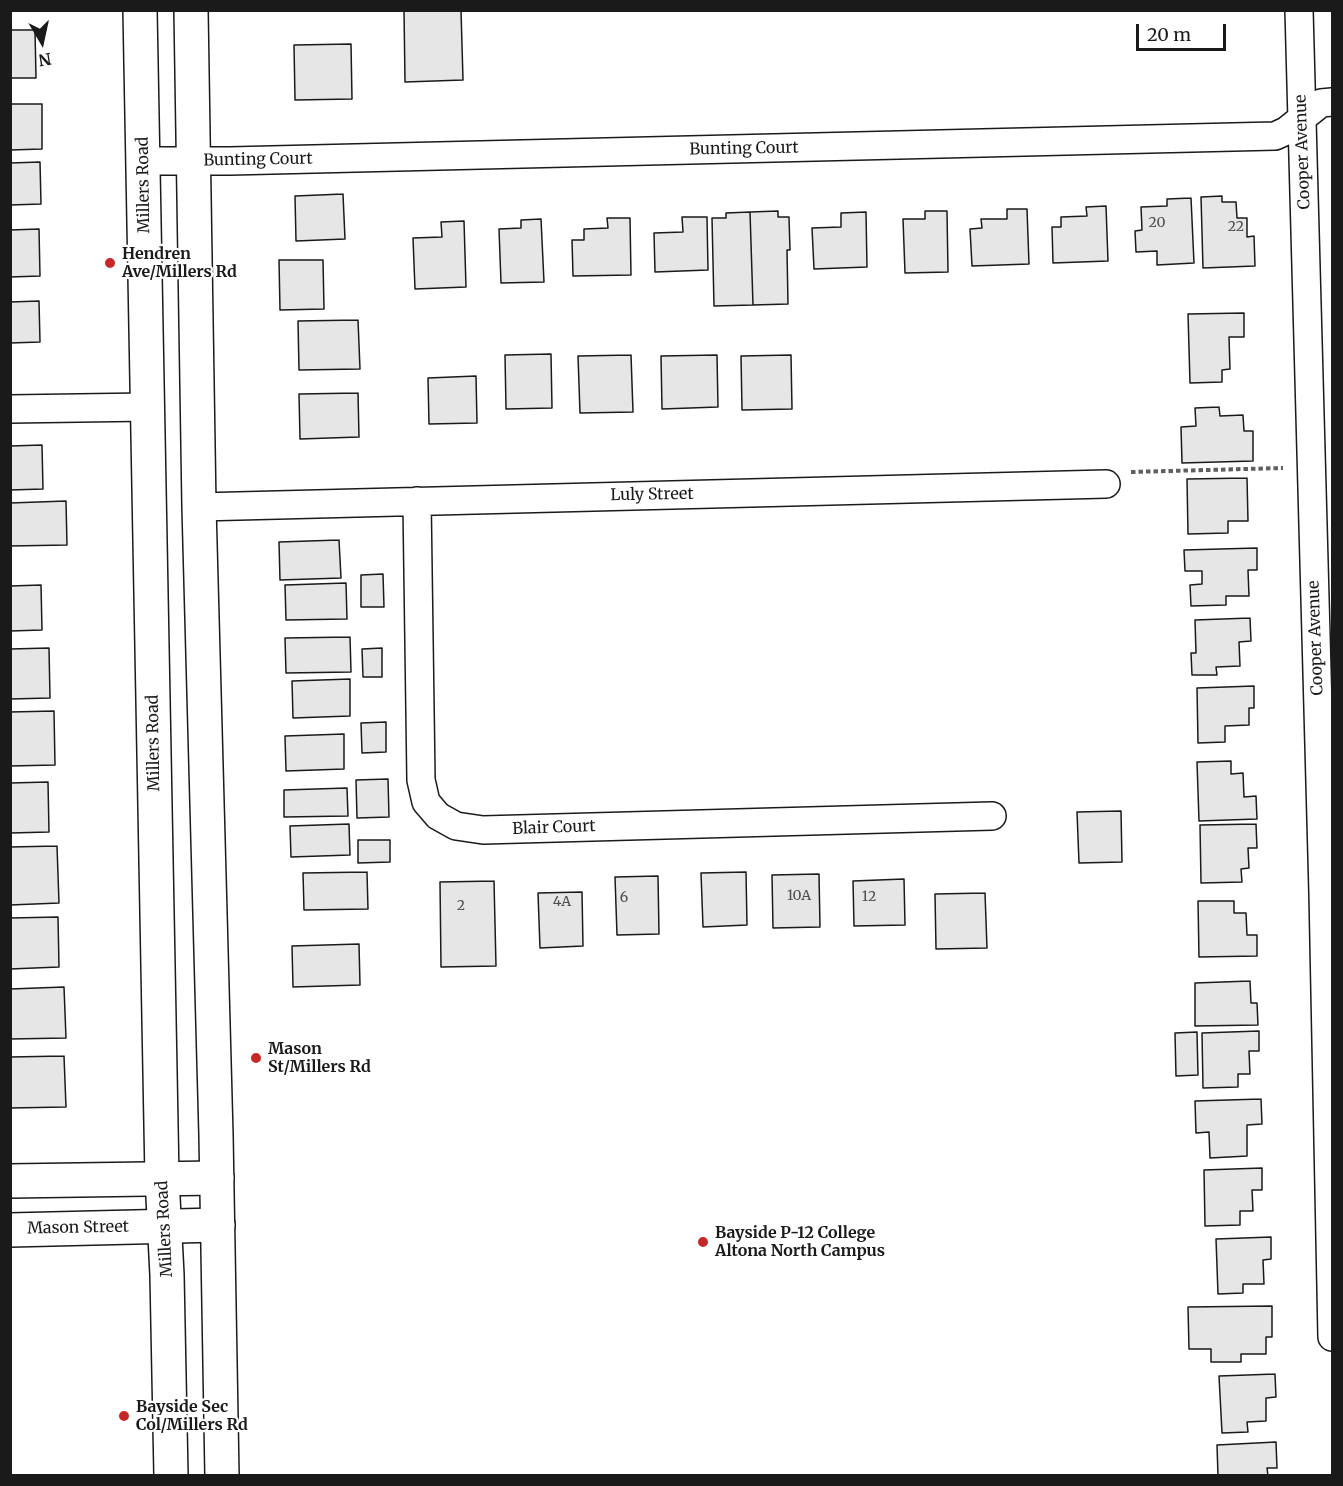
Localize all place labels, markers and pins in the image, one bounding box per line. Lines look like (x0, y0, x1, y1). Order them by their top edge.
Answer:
place label: Hendren Ave/Millers Rd (122, 244, 237, 282)
marker: Hendren Ave/Millers Rd (103, 256, 117, 270)
place label: Mason St/Millers Rd (268, 1039, 371, 1077)
marker: Mason St/Millers Rd (249, 1051, 263, 1065)
place label: Bayside P-12 College Altona North Campus (715, 1223, 885, 1261)
marker: Bayside P-12 College Altona North Campus (696, 1235, 710, 1249)
place label: Bayside Sec Col/Millers Rd (136, 1397, 248, 1435)
marker: Bayside Sec Col/Millers Rd (117, 1409, 131, 1423)

